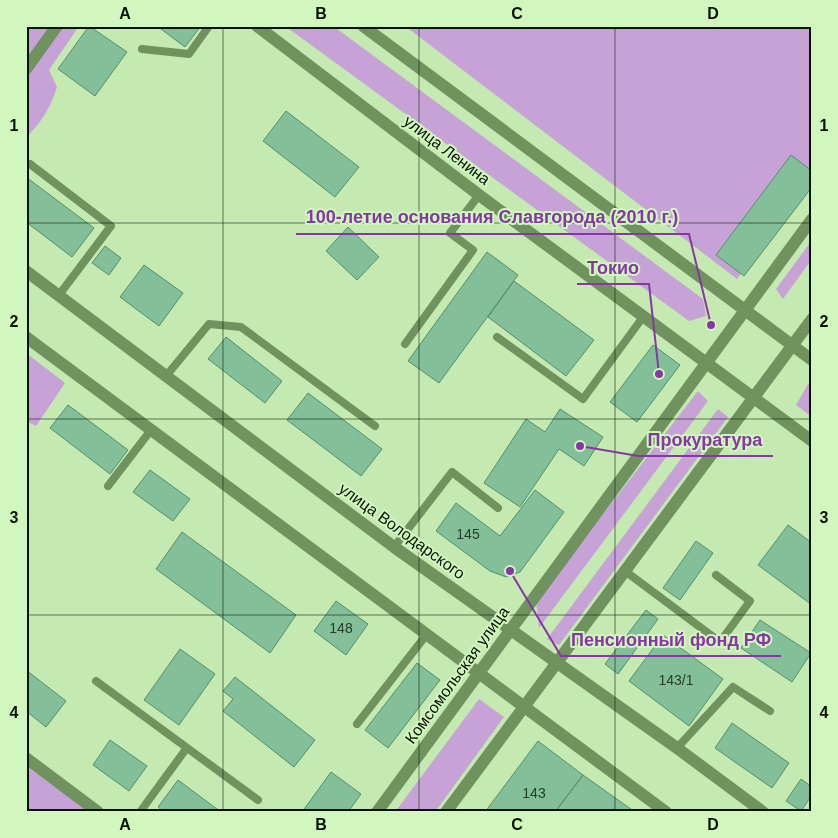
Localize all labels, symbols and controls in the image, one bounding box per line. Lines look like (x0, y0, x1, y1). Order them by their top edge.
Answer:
text: A (119, 5, 131, 22)
text: B (315, 5, 327, 22)
text: C (511, 5, 523, 22)
text: D (707, 5, 719, 22)
street label: улица Ленина (401, 112, 493, 188)
text: 1 (10, 117, 19, 134)
text: 1 (820, 117, 829, 134)
callout: 100-летие основания Славгорода (2010 г.) (296, 201, 689, 234)
text: 100-летие основания Славгорода (2010 г.) (306, 207, 678, 227)
callout: Токио (577, 251, 649, 284)
text: Токио (587, 258, 639, 278)
text: 2 (10, 313, 19, 330)
text: 2 (820, 313, 829, 330)
callout: Прокуратура (638, 423, 773, 456)
text: Прокуратура (648, 430, 763, 450)
street label: улица Володарского (336, 480, 468, 582)
text: 3 (10, 509, 19, 526)
text: 3 (820, 509, 829, 526)
house number: 145 (456, 526, 480, 542)
street label: Комсомольская улица (402, 603, 512, 747)
house number: 148 (329, 620, 353, 636)
callout: Пенсионный фонд РФ (561, 623, 781, 656)
text: Пенсионный фонд РФ (571, 630, 771, 650)
house number: 143/1 (658, 672, 694, 688)
text: 4 (10, 704, 19, 721)
text: 4 (820, 704, 829, 721)
house number: 143 (522, 785, 546, 801)
text: A (119, 816, 131, 833)
text: B (315, 816, 327, 833)
text: C (511, 816, 523, 833)
text: D (707, 816, 719, 833)

